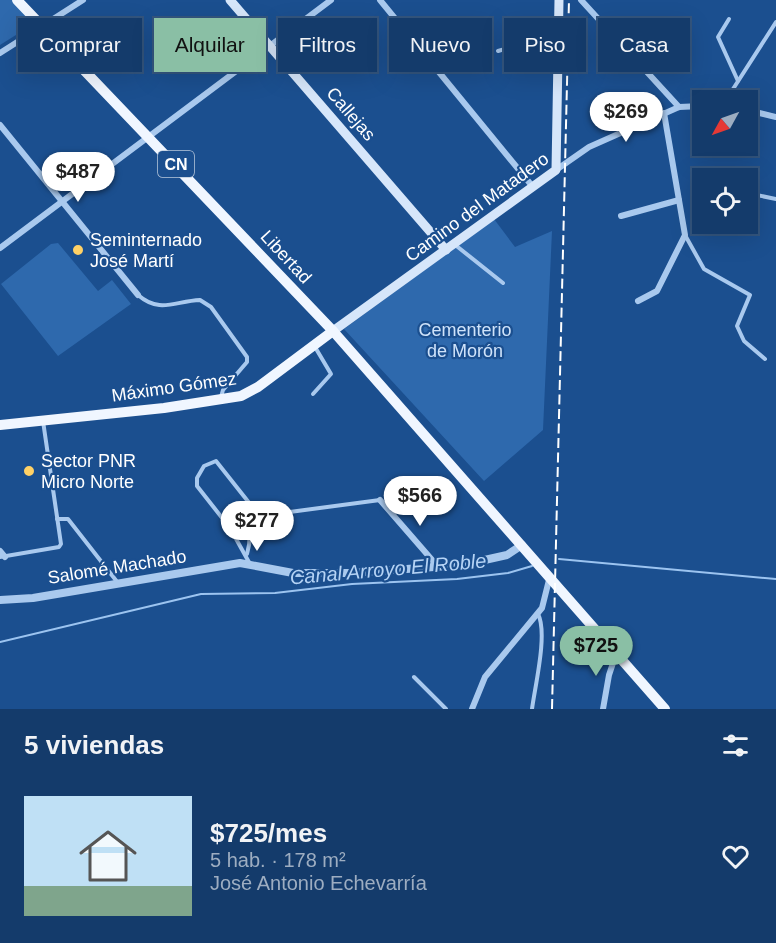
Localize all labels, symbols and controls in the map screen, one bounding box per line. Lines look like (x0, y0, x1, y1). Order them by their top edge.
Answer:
chip: Comprar (18, 18, 142, 72)
chip: Alquilar (154, 18, 266, 72)
chip: Filtros (278, 18, 377, 72)
chip: Nuevo (389, 18, 492, 72)
chip: Piso (504, 18, 586, 72)
chip: Casa (598, 18, 690, 72)
street label: Callejas (322, 83, 380, 145)
north arrow (692, 90, 758, 156)
map controls (692, 90, 758, 234)
pin: $269 (590, 92, 662, 143)
text: $269 (604, 100, 648, 122)
street label: Camino del Matadero (402, 148, 552, 266)
road number: CN (158, 151, 194, 177)
pin: $487 (42, 152, 114, 203)
text: $487 (56, 160, 100, 182)
button: locate (692, 168, 758, 234)
street label: Libertad (257, 226, 315, 288)
place label: Seminternado José Martí (90, 230, 202, 271)
marker: Seminternado José Martí (71, 243, 85, 257)
park label: Cementerio de Morón (418, 320, 512, 361)
street label: Máximo Gómez (110, 368, 238, 406)
place label: Sector PNR Micro Norte (41, 451, 136, 492)
marker: Sector PNR Micro Norte (22, 464, 36, 478)
pin: $566 (384, 476, 456, 527)
text: $566 (398, 484, 442, 506)
pin: $277 (221, 501, 293, 552)
text: $277 (235, 509, 279, 531)
street label: Salomé Machado (46, 546, 188, 588)
water label: Canal Arroyo El Roble (289, 549, 487, 589)
pin: $725 (560, 626, 632, 677)
text: $725 (574, 634, 618, 656)
icon: filters (719, 729, 752, 762)
text: 5 viviendas (24, 730, 164, 760)
text: $725/mes (210, 818, 327, 848)
icon: home (72, 820, 144, 892)
icon: heart (719, 840, 752, 873)
text: 5 hab. · 178 m² (210, 849, 346, 871)
text: José Antonio Echevarría (210, 872, 427, 894)

